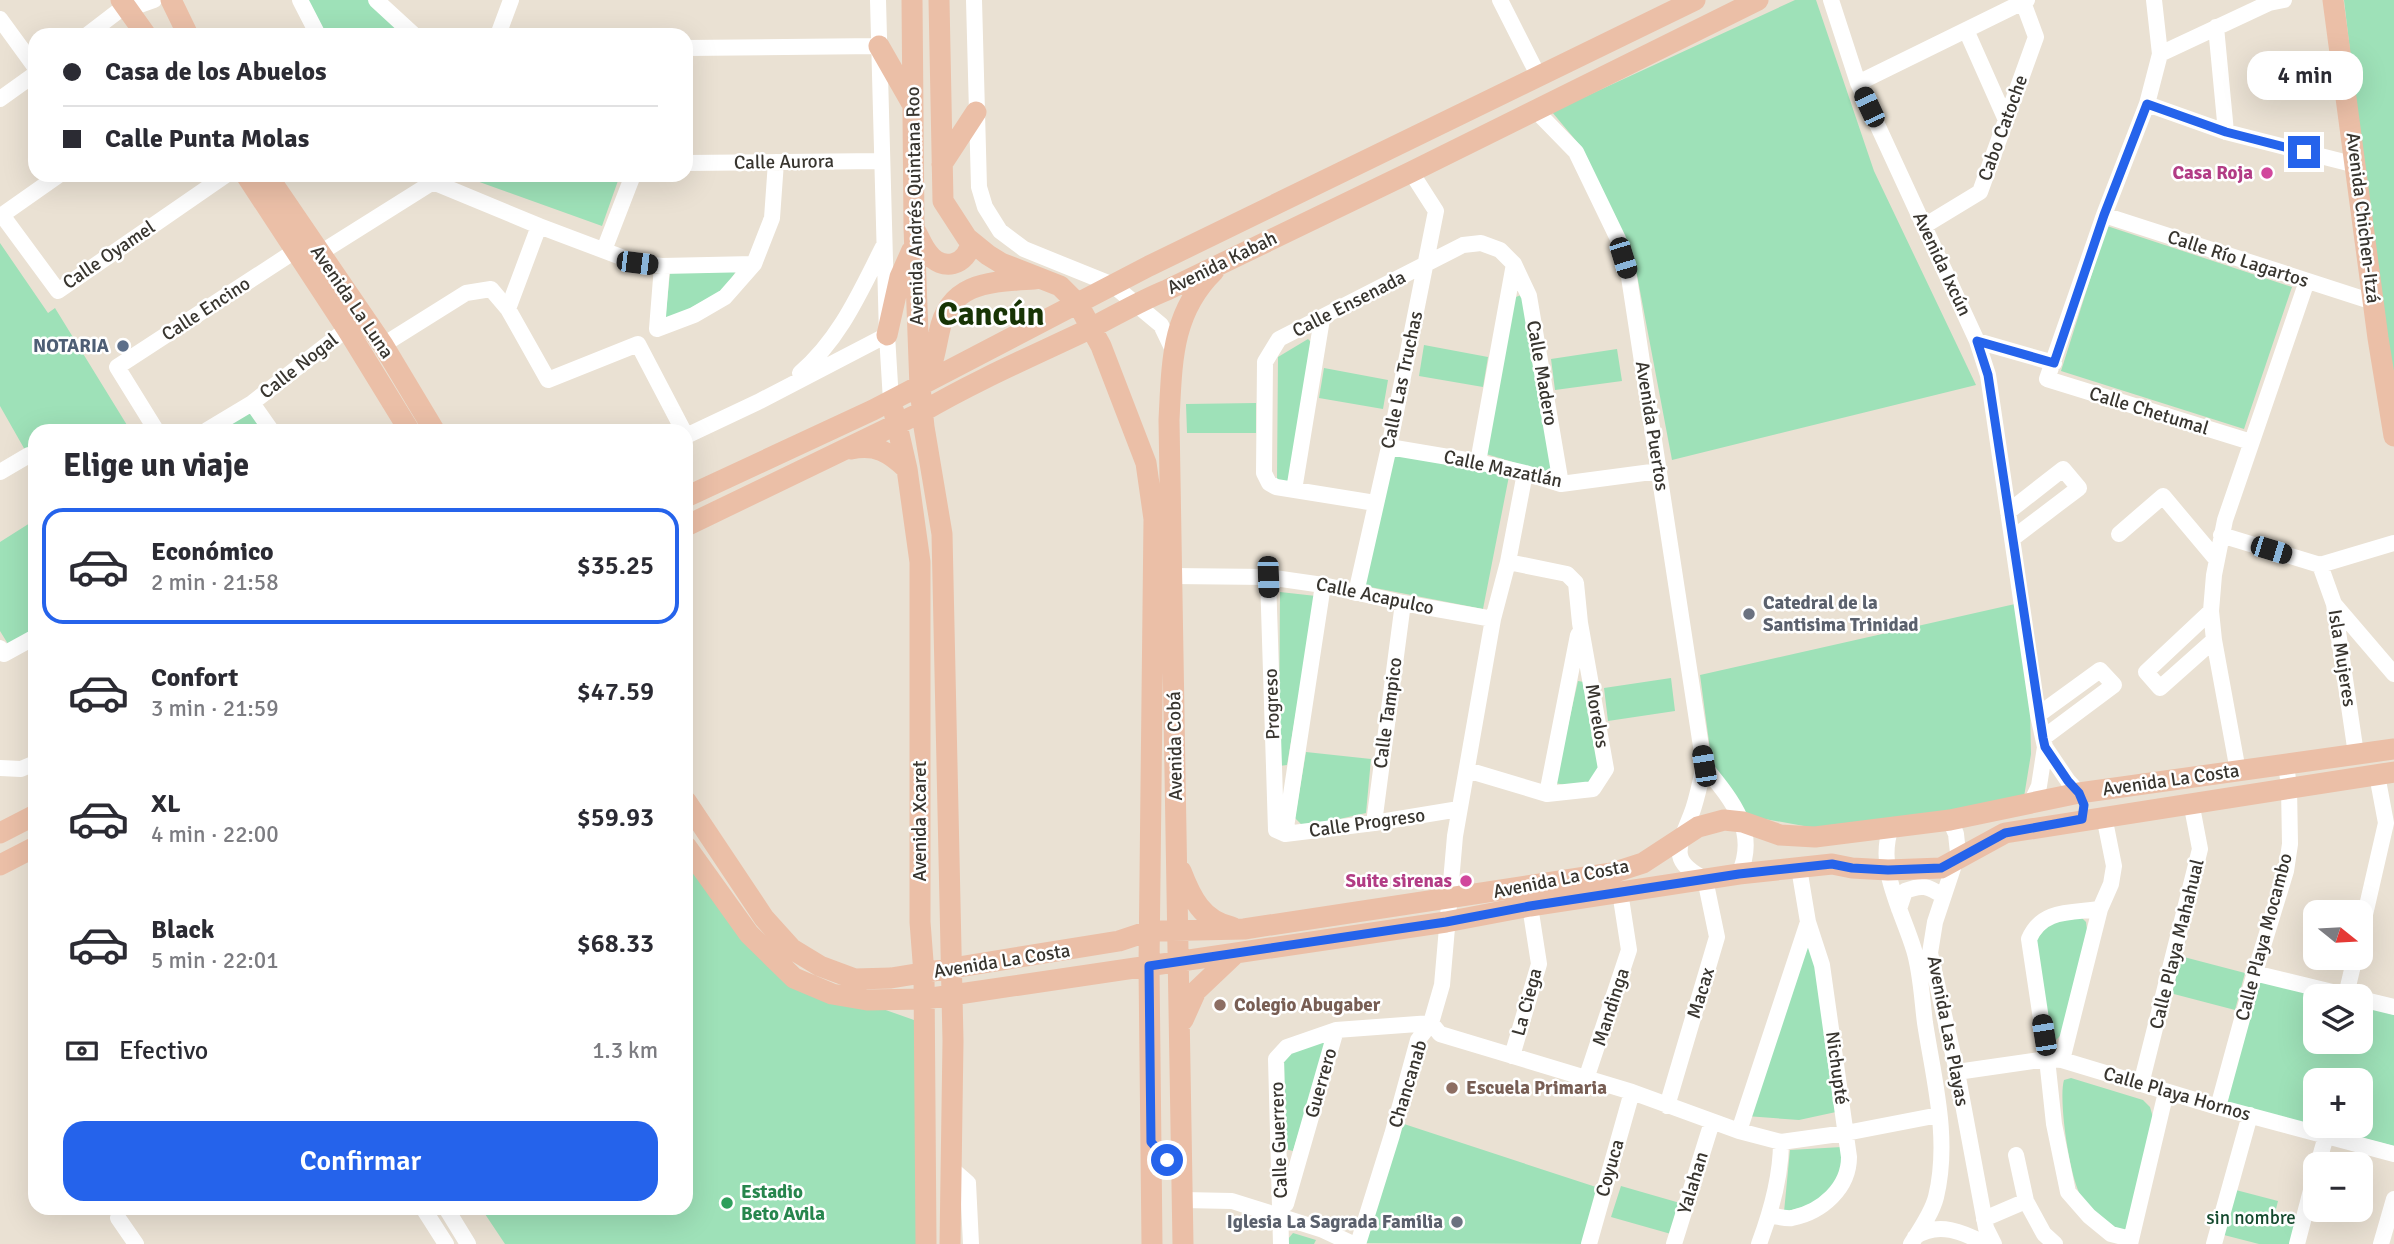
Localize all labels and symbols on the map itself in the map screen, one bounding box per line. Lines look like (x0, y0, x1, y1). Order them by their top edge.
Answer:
callout: 4 min (2246, 51, 2362, 100)
street label: Cabo Catoche (1973, 72, 2033, 184)
car (1851, 84, 1888, 130)
street label: Avenida Andrés Quintana Roo (901, 86, 929, 326)
street label: Avenida Chichen-Itzá (2341, 131, 2385, 305)
route end (2288, 136, 2320, 168)
street label: Calle Aurora (734, 149, 834, 175)
place label: Casa Roja (2173, 161, 2253, 185)
marker: Casa Roja (2259, 165, 2275, 181)
street label: Avenida Ixcún (1907, 208, 1977, 320)
street label: Calle Oyamel (58, 215, 160, 295)
street label: Calle Río Lagartos (2164, 225, 2312, 293)
street label: Avenida Kabah (1163, 226, 1281, 300)
car (1607, 235, 1640, 281)
street label: Avenida La Luna (305, 241, 399, 363)
car (615, 250, 660, 276)
street label: Calle Ensenada (1288, 265, 1410, 343)
street label: Calle Encino (157, 271, 255, 347)
district label: Cancún (938, 294, 1044, 335)
street label: Calle Las Truchas (1376, 309, 1428, 451)
street label: Calle Madero (1521, 319, 1563, 428)
street label: Calle Nogal (255, 328, 343, 404)
place label: NOTARIA (33, 334, 109, 358)
marker: NOTARIA (115, 338, 131, 354)
street label: Avenida Puertos (1630, 359, 1674, 493)
street label: Calle Chetumal (2086, 381, 2212, 441)
street label: Calle Mazatlán (1442, 445, 1564, 493)
car (2248, 534, 2295, 566)
car (1257, 556, 1280, 598)
street label: Calle Acapulco (1314, 572, 1436, 620)
place label: Catedral de la Santisima Trinidad (1763, 591, 1919, 637)
marker: Catedral de la Santisima Trinidad (1741, 606, 1757, 622)
street label: Isla Mujeres (2322, 608, 2362, 708)
street label: Calle Tampico (1368, 656, 1408, 770)
street label: Progreso (1259, 668, 1285, 740)
street label: Morelos (1580, 682, 1614, 750)
street label: Avenida Cobá (1162, 691, 1188, 801)
car (1691, 744, 1718, 788)
street label: Avenida La Costa (2101, 759, 2241, 801)
street label: Avenida Xcaret (908, 760, 932, 881)
street label: Calle Progreso (1307, 803, 1427, 843)
street label: Calle Playa Mocambo (2230, 850, 2298, 1023)
street label: Avenida La Costa (1491, 854, 1631, 904)
street label: Calle Playa Mahahual (2144, 856, 2210, 1032)
place label: Suite sirenas (1345, 869, 1452, 893)
marker: Suite sirenas (1458, 873, 1474, 889)
north arrow (2303, 900, 2373, 970)
street label: Avenida La Costa (932, 938, 1072, 984)
street label: Avenida Las Playas (1922, 954, 1974, 1108)
street label: Macax (1682, 964, 1720, 1021)
street label: La Ciega (1506, 965, 1548, 1039)
street label: Mandinga (1587, 965, 1635, 1049)
place label: Colegio Abugaber (1234, 993, 1381, 1017)
marker: Colegio Abugaber (1212, 997, 1228, 1013)
car (2031, 1013, 2058, 1057)
street label: Nichupté (1820, 1030, 1854, 1106)
street label: Chancanab (1383, 1037, 1433, 1131)
street label: Guerrero (1300, 1045, 1342, 1121)
street label: Calle Playa Hornos (2101, 1062, 2253, 1126)
place label: Escuela Primaria (1466, 1076, 1607, 1100)
marker: Escuela Primaria (1444, 1080, 1460, 1096)
street label: Calle Guerrero (1265, 1081, 1293, 1199)
street label: Coyuca (1590, 1136, 1630, 1200)
route start (1151, 1144, 1183, 1176)
street label: Yalahan (1672, 1149, 1714, 1217)
place label: Estadio Beto Avila (741, 1180, 825, 1226)
marker: Estadio Beto Avila (719, 1195, 735, 1211)
park label: sin nombre (2206, 1206, 2296, 1230)
place label: Iglesia La Sagrada Familia (1227, 1210, 1443, 1234)
marker: Iglesia La Sagrada Familia (1449, 1214, 1465, 1230)

